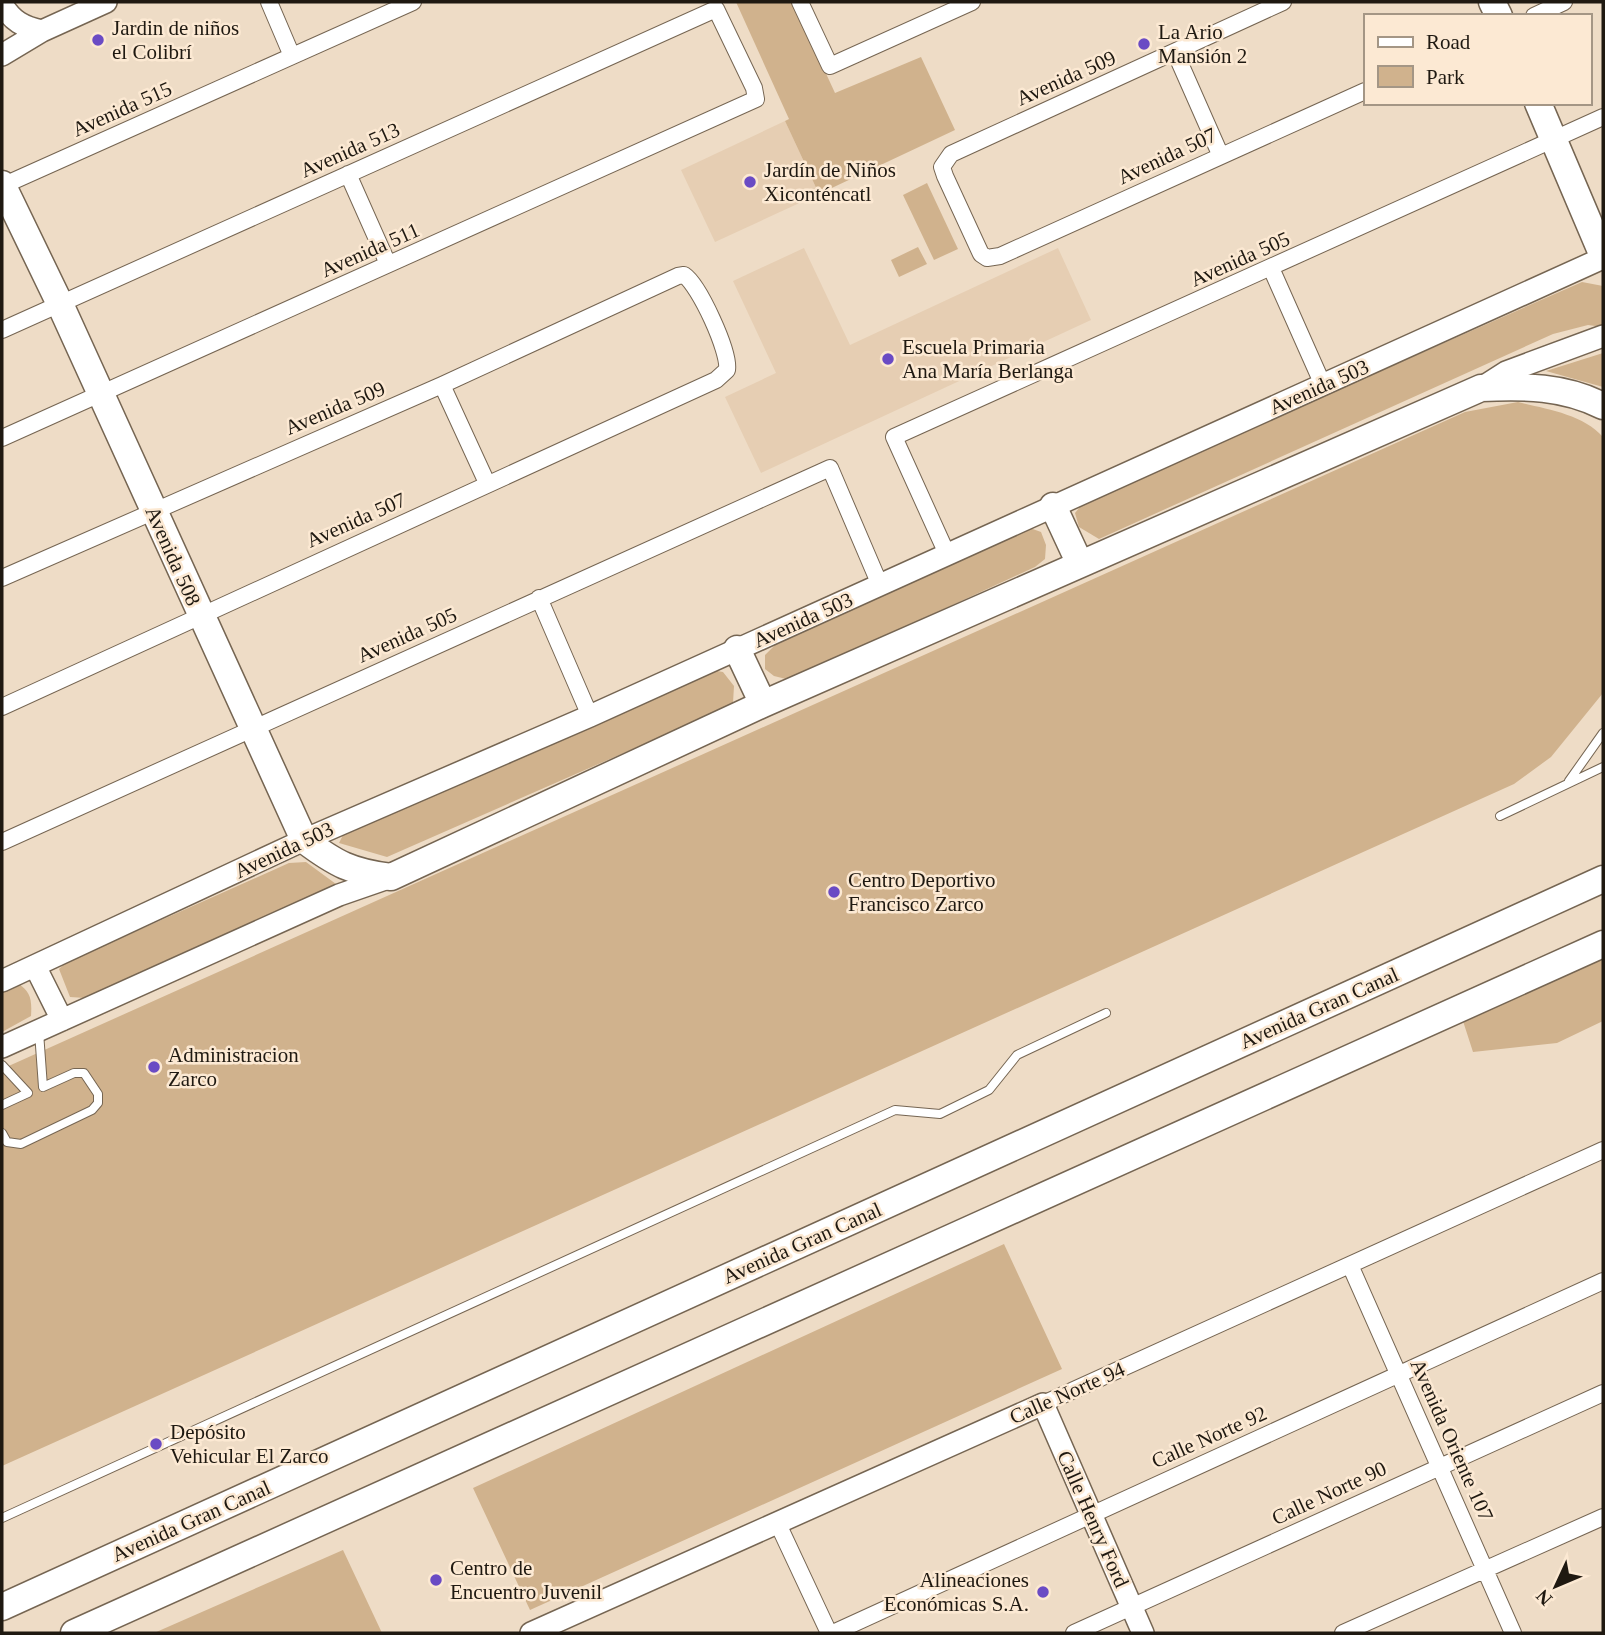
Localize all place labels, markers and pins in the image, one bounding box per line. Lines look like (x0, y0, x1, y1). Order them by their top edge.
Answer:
place label: Jardin de niños el Colibrí (112, 16, 239, 64)
place label: La Ario Mansión 2 (1158, 20, 1247, 68)
marker: Jardin de niños el Colibrí (90, 32, 106, 48)
marker: La Ario Mansión 2 (1136, 36, 1152, 52)
place label: Jardín de Niños Xiconténcatl (764, 158, 896, 206)
marker: Jardín de Niños Xiconténcatl (742, 174, 758, 190)
place label: Escuela Primaria Ana María Berlanga (902, 335, 1074, 383)
marker: Escuela Primaria Ana María Berlanga (880, 351, 896, 367)
place label: Centro Deportivo Francisco Zarco (848, 868, 996, 916)
marker: Centro Deportivo Francisco Zarco (826, 884, 842, 900)
place label: Administracion Zarco (168, 1043, 299, 1091)
marker: Administracion Zarco (146, 1059, 162, 1075)
place label: Depósito Vehicular El Zarco (170, 1420, 329, 1468)
marker: Depósito Vehicular El Zarco (148, 1436, 164, 1452)
place label: Centro de Encuentro Juvenil (450, 1556, 602, 1604)
place label: Alineaciones Económicas S.A. (884, 1568, 1029, 1616)
marker: Centro de Encuentro Juvenil (428, 1572, 444, 1588)
marker: Alineaciones Económicas S.A. (1035, 1584, 1051, 1600)

